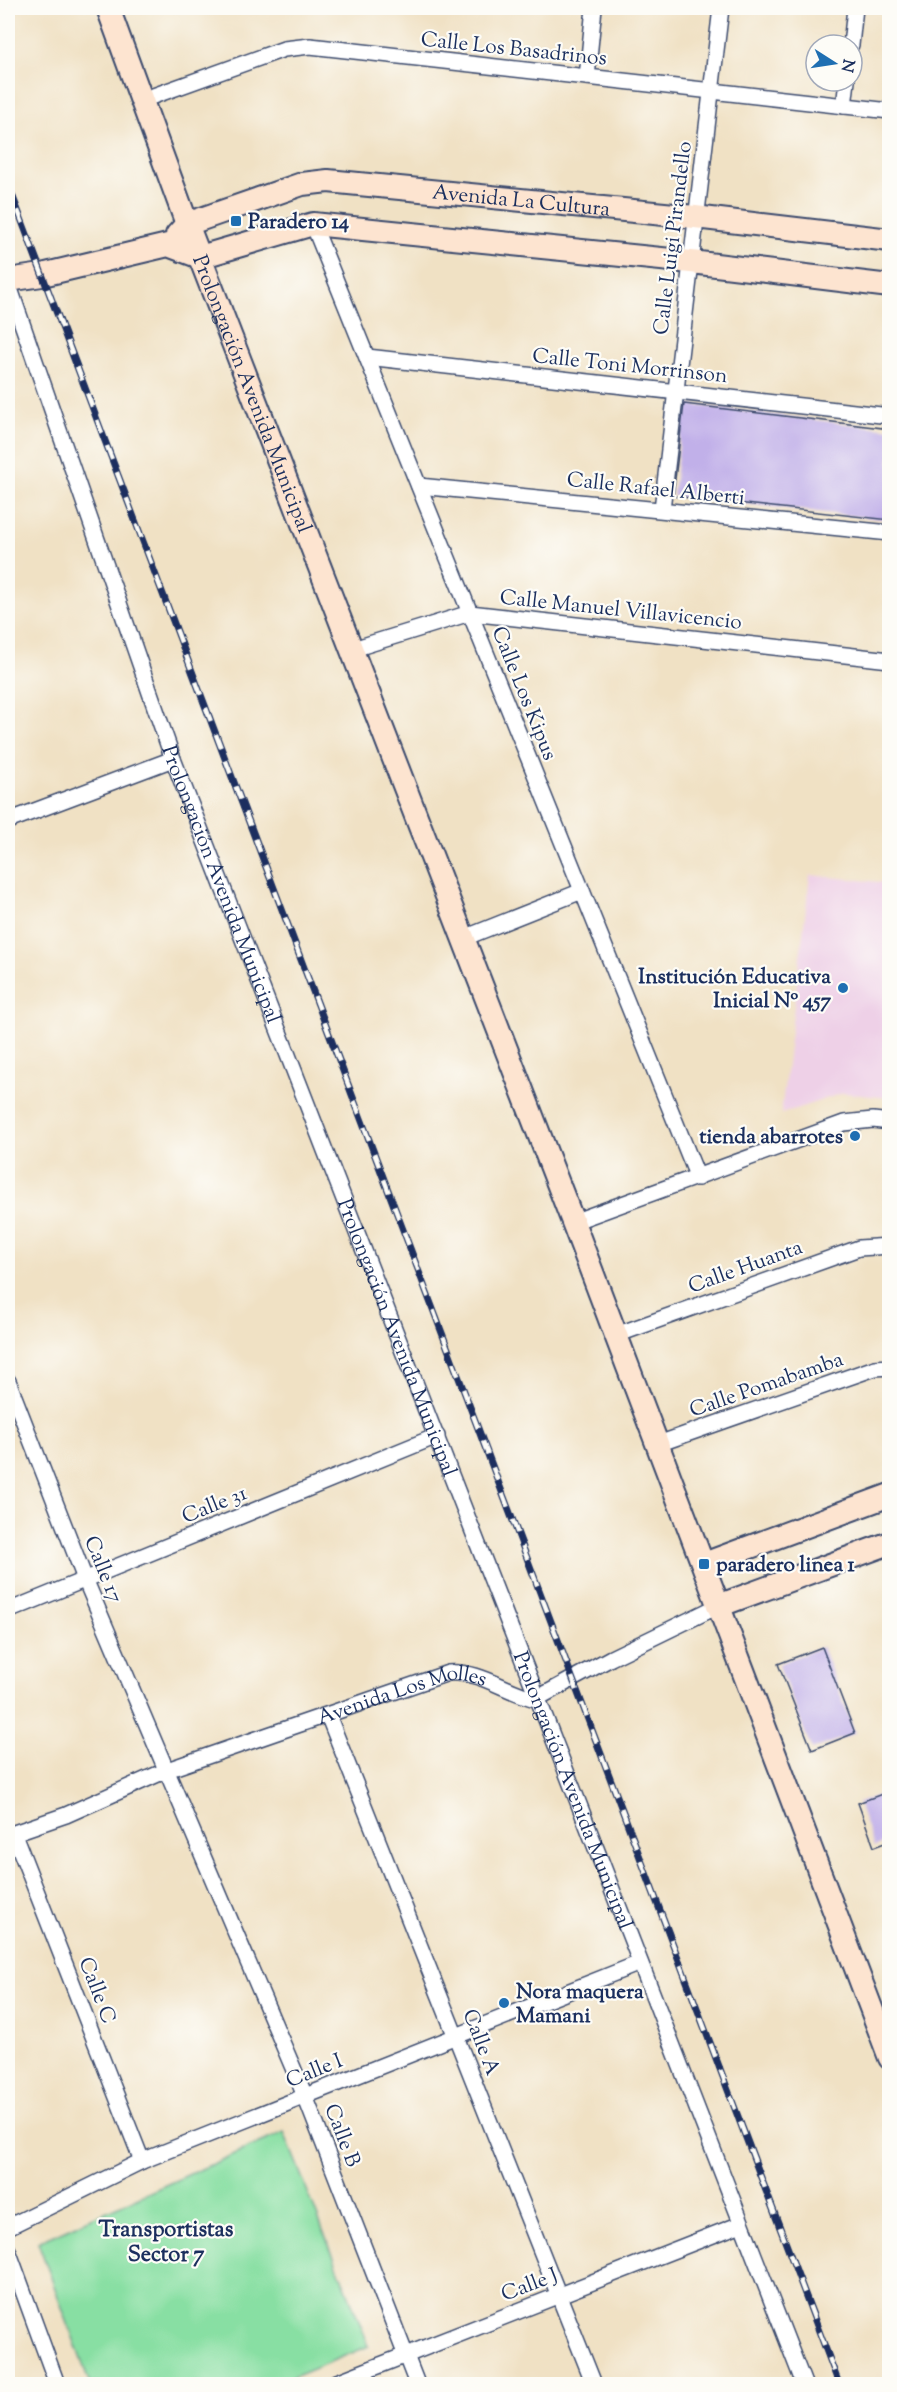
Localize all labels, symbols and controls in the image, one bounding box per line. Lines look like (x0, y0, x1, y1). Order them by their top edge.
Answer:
street label: Calle Los Basadrinos (419, 25, 608, 75)
north arrow (804, 33, 864, 93)
text: N (834, 57, 859, 74)
street label: Calle Luigi Pirandello (647, 140, 701, 337)
street label: Avenida La Cultura (431, 178, 612, 226)
place label: Paradero 14 (248, 208, 350, 238)
marker: Paradero 14 (229, 214, 243, 228)
street label: Prolongación Avenida Municipal (183, 251, 318, 538)
street label: Calle Toni Morrinson (531, 342, 729, 392)
street label: Calle Rafael Alberti (565, 466, 746, 514)
street label: Calle Manuel Villavicencio (498, 583, 743, 639)
street label: Calle Los Kipus (483, 622, 564, 765)
street label: Prolongación Avenida Municipal (152, 742, 287, 1028)
place label: Institución Educativa Inicial Nº 457 (638, 963, 831, 1017)
marker: Institución Educativa Inicial Nº 457 (836, 981, 850, 995)
place label: tienda abarrotes (699, 1123, 843, 1153)
marker: tienda abarrotes (848, 1129, 862, 1143)
street label: Prolongación Avenida Municipal (328, 1195, 463, 1481)
street label: Calle Huanta (684, 1233, 807, 1302)
street label: Calle Pomabamba (686, 1345, 848, 1426)
street label: Calle 31 (178, 1479, 252, 1532)
street label: Calle 17 (75, 1532, 129, 1608)
place label: paradero linea 1 (716, 1551, 856, 1581)
marker: paradero linea 1 (697, 1557, 711, 1571)
street label: Prolongación Avenida Municipal (504, 1648, 639, 1934)
street label: Avenida Los Molles (313, 1660, 491, 1734)
street label: Calle C (70, 1953, 123, 2028)
place label: Nora maquera Mamani (516, 1978, 644, 2032)
marker: Nora maquera Mamani (497, 1996, 511, 2010)
street label: Calle A (454, 2005, 507, 2080)
street label: Calle I (282, 2047, 348, 2097)
street label: Calle B (315, 2100, 367, 2172)
district label: Transportistas Sector 7 (99, 2215, 234, 2272)
street label: Calle J (497, 2261, 562, 2310)

